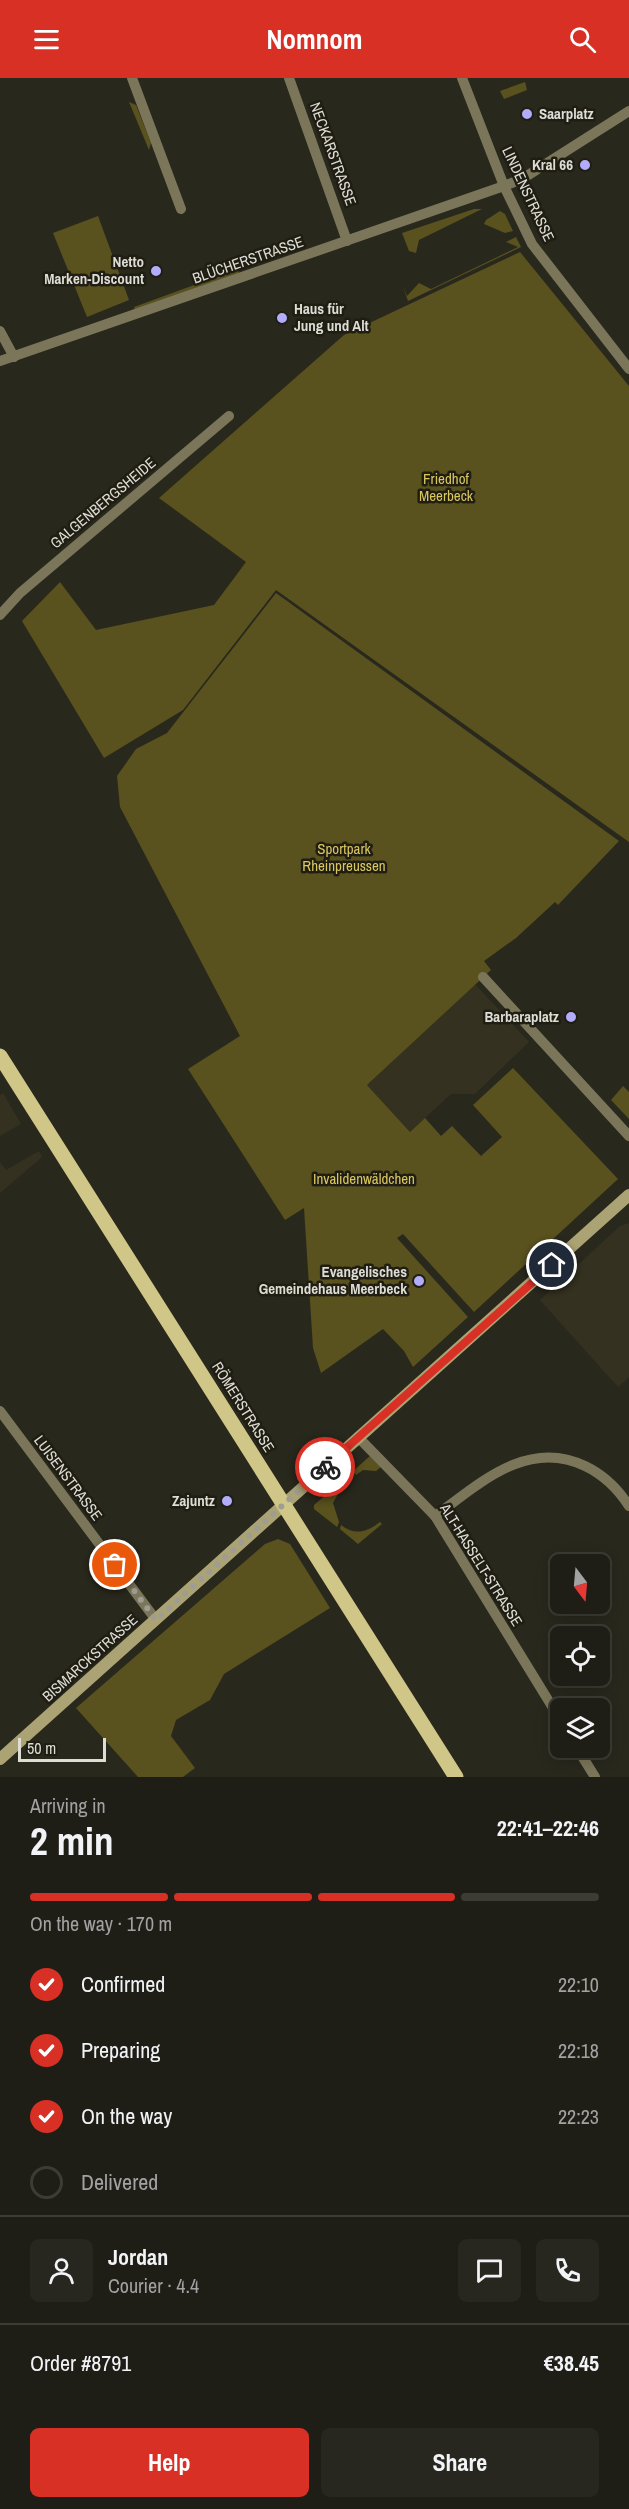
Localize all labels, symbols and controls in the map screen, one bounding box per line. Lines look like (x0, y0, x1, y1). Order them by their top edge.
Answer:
text: Nomnom (267, 21, 362, 57)
icon: menu (30, 23, 63, 56)
icon: search (566, 23, 599, 56)
street label: NECKARSTRASSE (305, 99, 362, 208)
place label: Saarplatz (539, 103, 594, 124)
marker: Saarplatz (520, 107, 534, 121)
street label: LINDENSTRASSE (497, 143, 560, 245)
place label: Kral 66 (532, 154, 573, 175)
marker: Kral 66 (578, 158, 592, 172)
street label: BLÜCHERSTRASSE (189, 231, 306, 288)
place label: Netto Marken-Discount (44, 251, 144, 289)
marker: Netto Marken-Discount (149, 264, 163, 278)
place label: Haus für Jung und Alt (294, 298, 369, 336)
marker: Haus für Jung und Alt (275, 311, 289, 325)
street label: GALGENBERGSHEIDE (45, 452, 160, 553)
park label: Friedhof Meerbeck (419, 468, 474, 506)
park label: Sportpark Rheinpreussen (302, 838, 386, 876)
place label: Barbaraplatz (484, 1006, 559, 1027)
marker: Barbaraplatz (564, 1010, 578, 1024)
park label: Invalidenwäldchen (313, 1168, 415, 1189)
pin (526, 1239, 577, 1290)
icon: home (535, 1248, 568, 1281)
place label: Evangelisches Gemeindehaus Meerbeck (259, 1261, 407, 1299)
marker: Evangelisches Gemeindehaus Meerbeck (412, 1274, 426, 1288)
street label: RÖMERSTRASSE (207, 1357, 280, 1456)
street label: LUISENSTRASSE (29, 1431, 107, 1525)
courier (295, 1437, 355, 1497)
icon: bike (309, 1451, 342, 1484)
place label: Zajuntz (172, 1490, 215, 1511)
marker: Zajuntz (220, 1494, 234, 1508)
street label: ALT-HASSELT-STRASSE (435, 1499, 528, 1630)
pin (89, 1539, 140, 1590)
icon: bag (98, 1548, 131, 1581)
north arrow (550, 1554, 610, 1614)
map controls (550, 1554, 610, 1758)
street label: BISMARCKSTRASSE (37, 1609, 142, 1706)
button: locate (550, 1626, 610, 1686)
button: layers (550, 1698, 610, 1758)
scale bar (18, 1735, 106, 1762)
text: 50 m (27, 1737, 56, 1759)
text: Arriving in (30, 1792, 106, 1819)
text: 22:41–22:46 (497, 1813, 599, 1843)
text: 2 min (30, 1815, 114, 1867)
text: On the way · 170 m (30, 1910, 172, 1937)
icon: check (30, 1968, 63, 2001)
text: Confirmed (81, 1969, 165, 1999)
text: 22:10 (558, 1971, 599, 1998)
icon: check (30, 2034, 63, 2067)
text: Preparing (81, 2035, 160, 2065)
text: 22:18 (558, 2037, 599, 2064)
icon: check (30, 2100, 63, 2133)
text: On the way (81, 2101, 172, 2131)
text: 22:23 (558, 2103, 599, 2130)
text: Delivered (81, 2167, 158, 2197)
button: person (30, 2239, 93, 2302)
button: chat (458, 2239, 521, 2302)
button: phone (536, 2239, 599, 2302)
text: Jordan (108, 2242, 168, 2272)
text: Courier · 4.4 (108, 2272, 199, 2299)
text: Order #8791 (30, 2348, 131, 2378)
text: €38.45 (544, 2348, 599, 2378)
button: Help (30, 2428, 309, 2497)
button: Share (321, 2428, 599, 2497)

